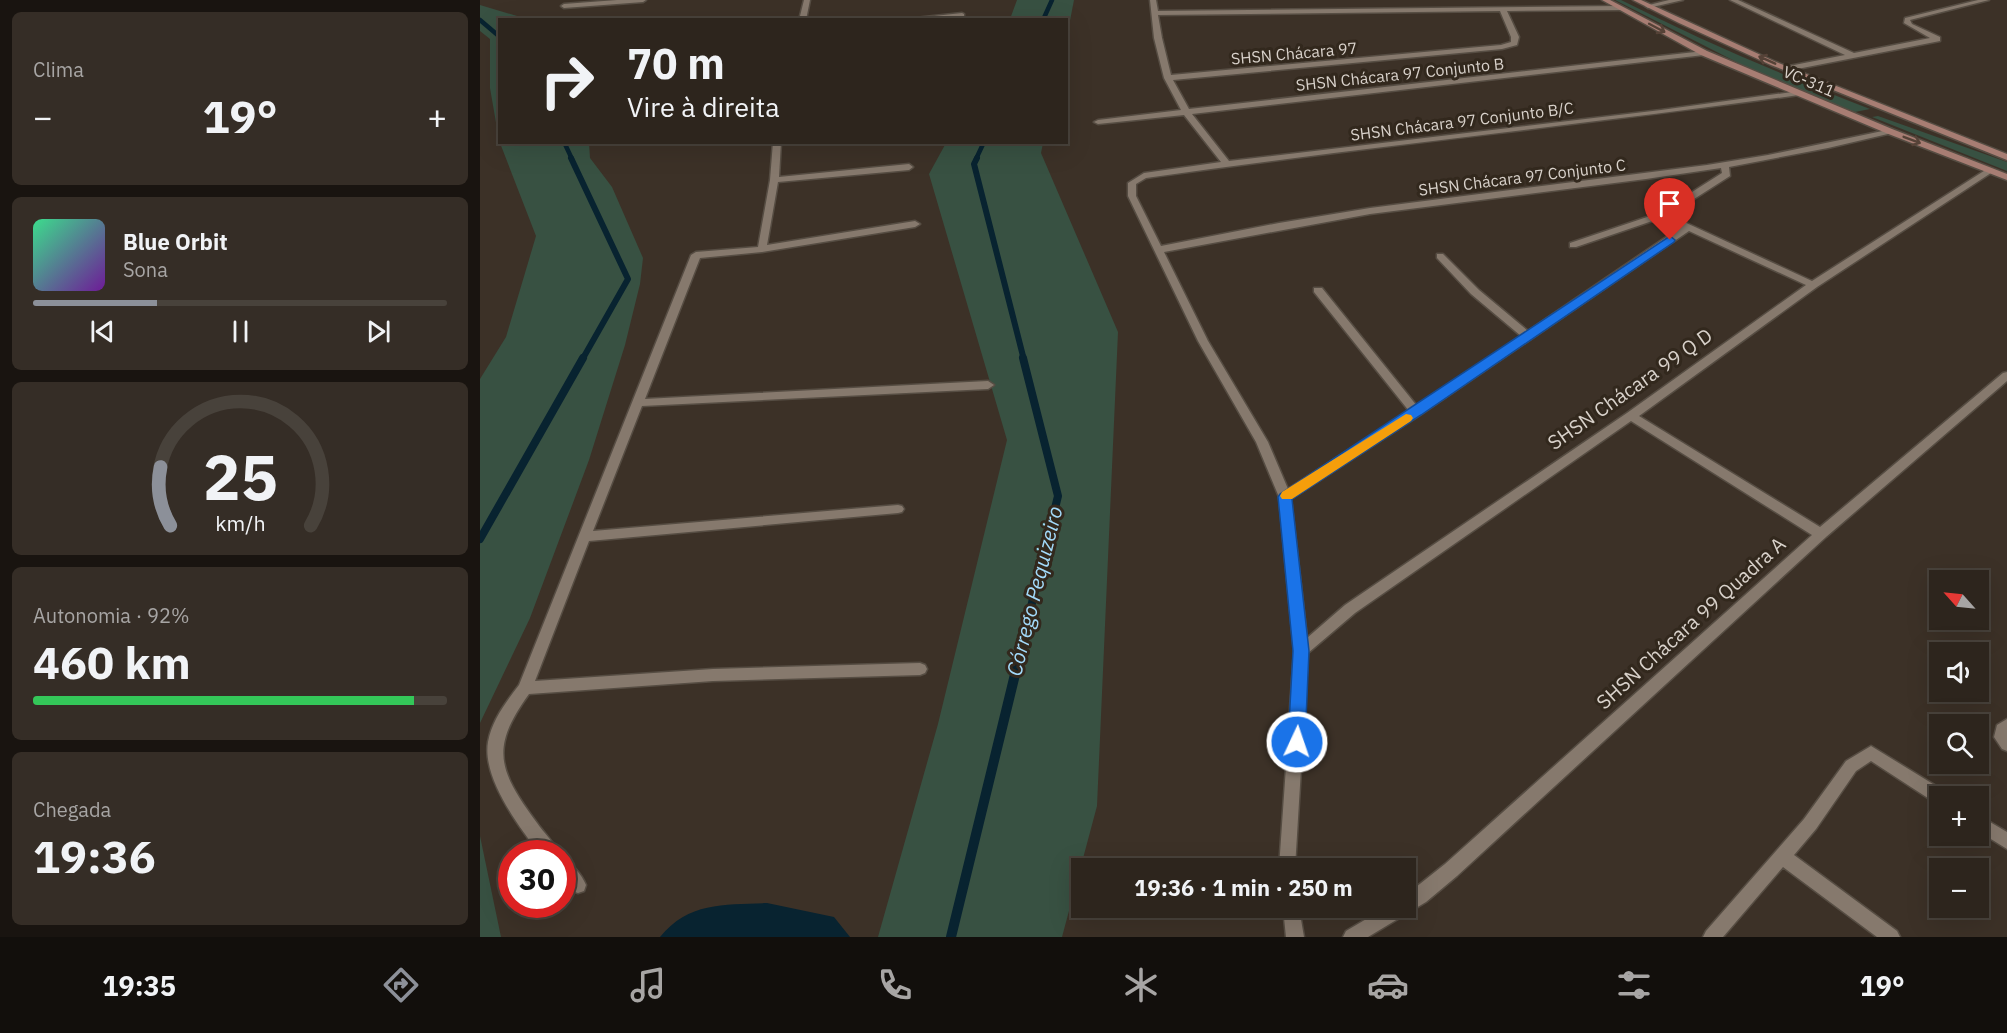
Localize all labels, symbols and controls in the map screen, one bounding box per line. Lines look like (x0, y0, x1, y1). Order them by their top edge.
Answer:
one-way arrow (1647, 23, 1665, 34)
text: 70 m (627, 36, 725, 91)
street label: SHSN Chácara 97 (1230, 38, 1358, 68)
icon: right (528, 42, 606, 120)
street label: SHSN Chácara 97 Conjunto B (1295, 53, 1505, 95)
one-way arrow (1759, 54, 1777, 66)
text: Clima (33, 56, 84, 83)
street label: VC-311 (1780, 61, 1838, 101)
text: 19° (202, 87, 278, 145)
text: Vire à direita (627, 89, 780, 124)
text: − (33, 95, 53, 138)
text: + (427, 95, 447, 138)
street label: SHSN Chácara 97 Conjunto B/C (1349, 97, 1575, 145)
one-way arrow (1902, 135, 1921, 146)
street label: SHSN Chácara 97 Conjunto C (1417, 154, 1627, 200)
pin (1644, 178, 1695, 240)
icon: arrive (1653, 187, 1686, 220)
text: Blue Orbit (123, 227, 228, 256)
text: Sona (123, 256, 168, 283)
icon: previous (86, 315, 119, 348)
icon: pause (224, 315, 257, 348)
icon: next (362, 315, 395, 348)
street label: SHSN Chácara 99 Q D (1542, 322, 1717, 456)
text: 25 (203, 436, 277, 517)
water label: Córrego Pequizeiro (999, 503, 1069, 679)
text: km/h (215, 509, 265, 537)
street label: SHSN Chácara 99 Quadra A (1590, 530, 1791, 715)
north arrow (1929, 570, 1989, 630)
map controls (1929, 570, 1989, 918)
text: Autonomia · 92% (33, 602, 190, 629)
text: 460 km (33, 633, 191, 691)
button: sound (1929, 642, 1989, 702)
position arrow (1265, 710, 1329, 774)
button: search (1929, 714, 1989, 774)
button: + (1929, 786, 1989, 846)
text: Chegada (33, 796, 111, 823)
text: 19:36 (33, 827, 156, 885)
speed limit sign: 30 (498, 840, 576, 918)
button: − (1929, 858, 1989, 918)
text: 19:36 · 1 min · 250 m (1134, 873, 1353, 902)
icon: directions (380, 964, 422, 1006)
icon: music (627, 964, 669, 1006)
icon: phone (874, 964, 916, 1006)
icon: climate (1120, 964, 1162, 1006)
icon: car (1367, 964, 1409, 1006)
icon: filters (1613, 964, 1655, 1006)
text: 19:35 (102, 968, 176, 1003)
text: 19° (1860, 968, 1905, 1003)

